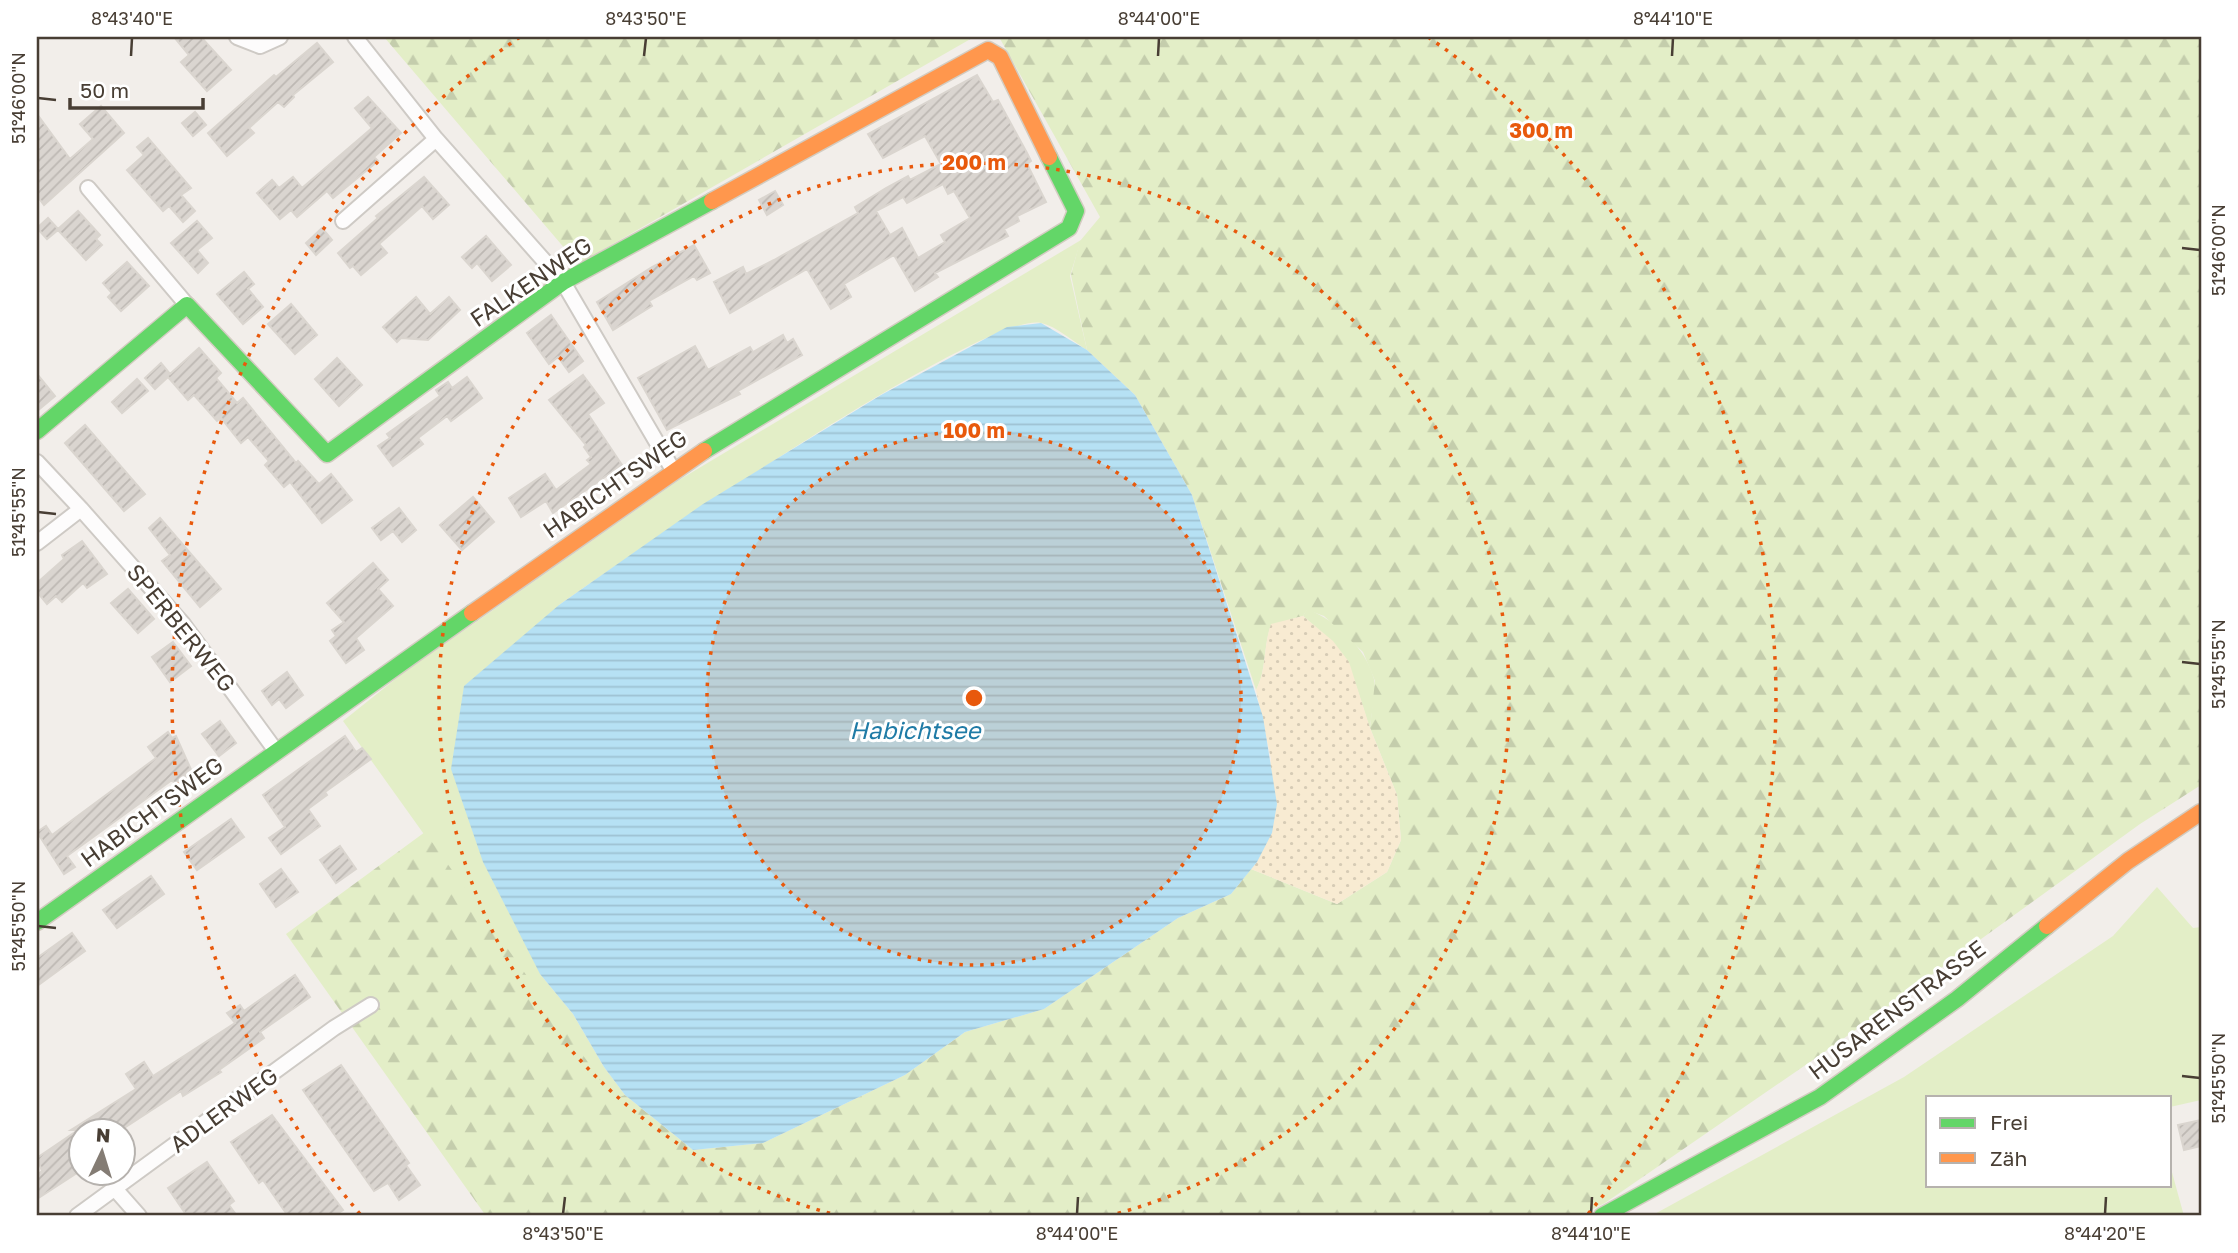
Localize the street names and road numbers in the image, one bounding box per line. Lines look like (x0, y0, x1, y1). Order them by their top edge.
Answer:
street label: FALKENWEG (464, 230, 596, 332)
street label: HABICHTSWEG (537, 423, 692, 543)
street label: SPERBERWEG (122, 558, 242, 697)
street label: HABICHTSWEG (75, 750, 228, 872)
street label: HUSARENSTRASSE (1802, 934, 1990, 1085)
street label: ADLERWEG (164, 1061, 283, 1158)

